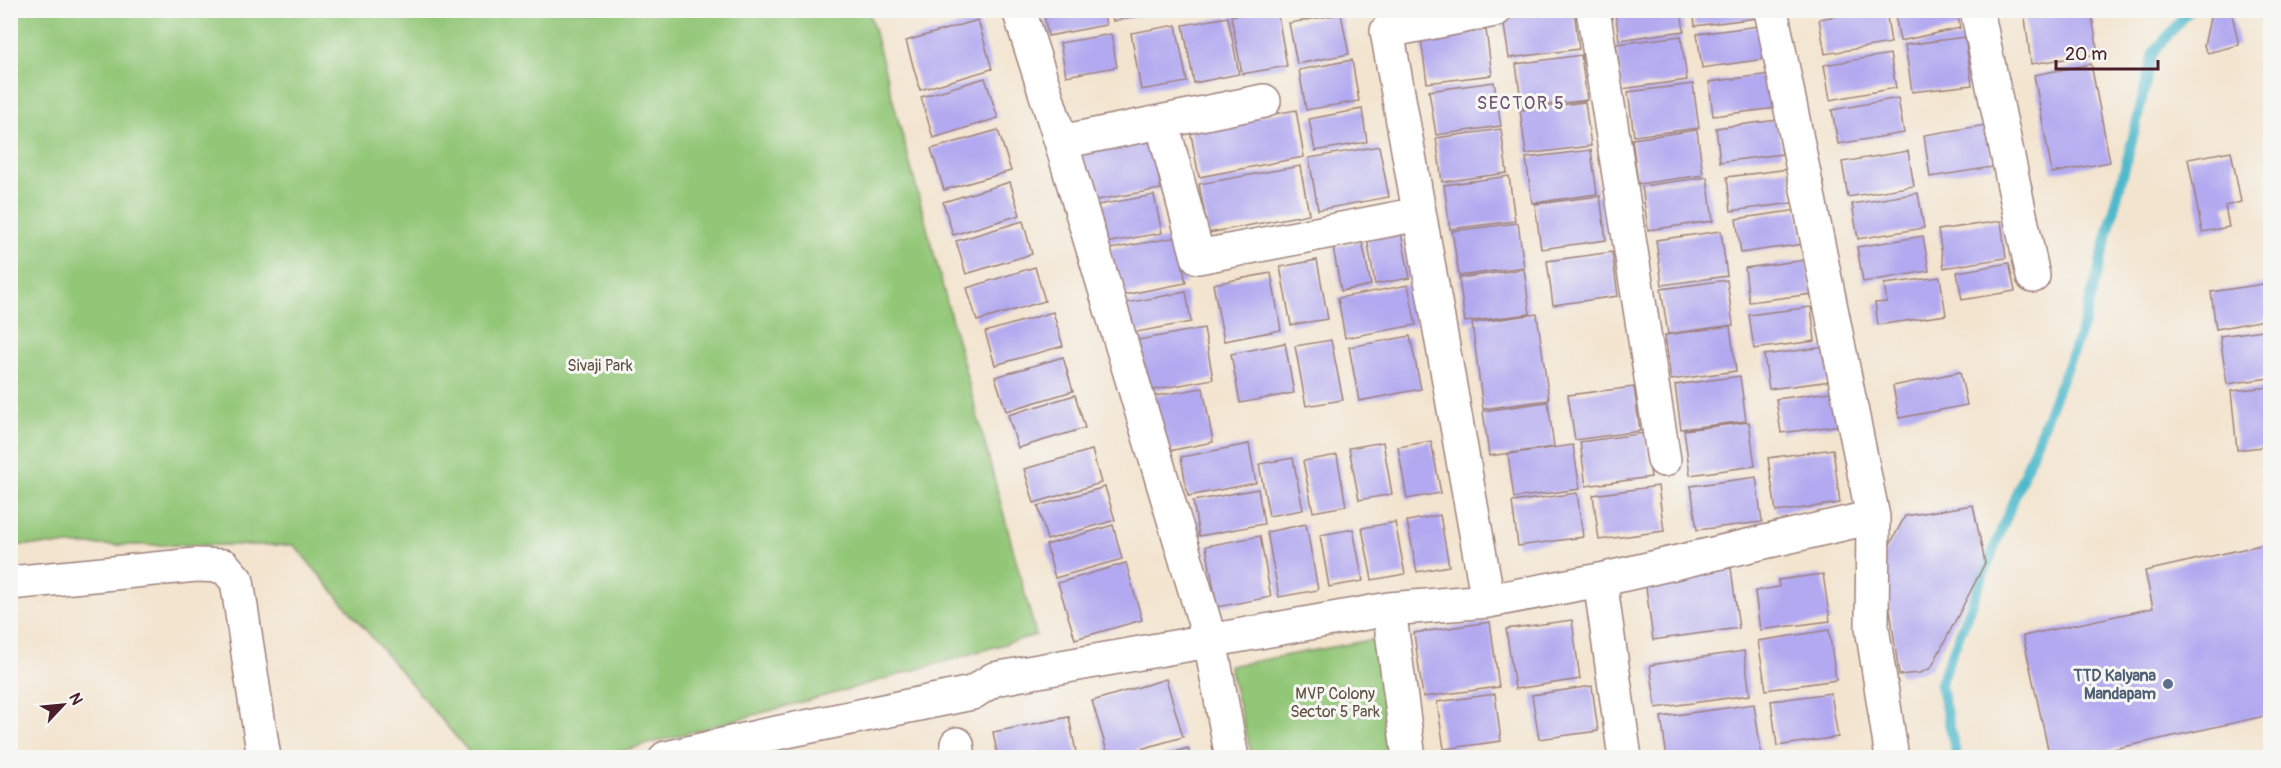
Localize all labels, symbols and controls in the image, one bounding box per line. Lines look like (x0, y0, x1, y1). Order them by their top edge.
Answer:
scale bar (2056, 33, 2158, 71)
text: 20 m (2065, 43, 2107, 66)
district label: SECTOR 5 (1477, 92, 1565, 115)
park label: Sivaji Park (567, 356, 633, 376)
place label: TTD Kalyana Mandapam (2073, 666, 2157, 704)
north arrow (33, 675, 93, 735)
marker: TTD Kalyana Mandapam (2161, 677, 2175, 691)
park label: MVP Colony Sector 5 Park (1290, 684, 1380, 722)
text: N (64, 690, 87, 708)

